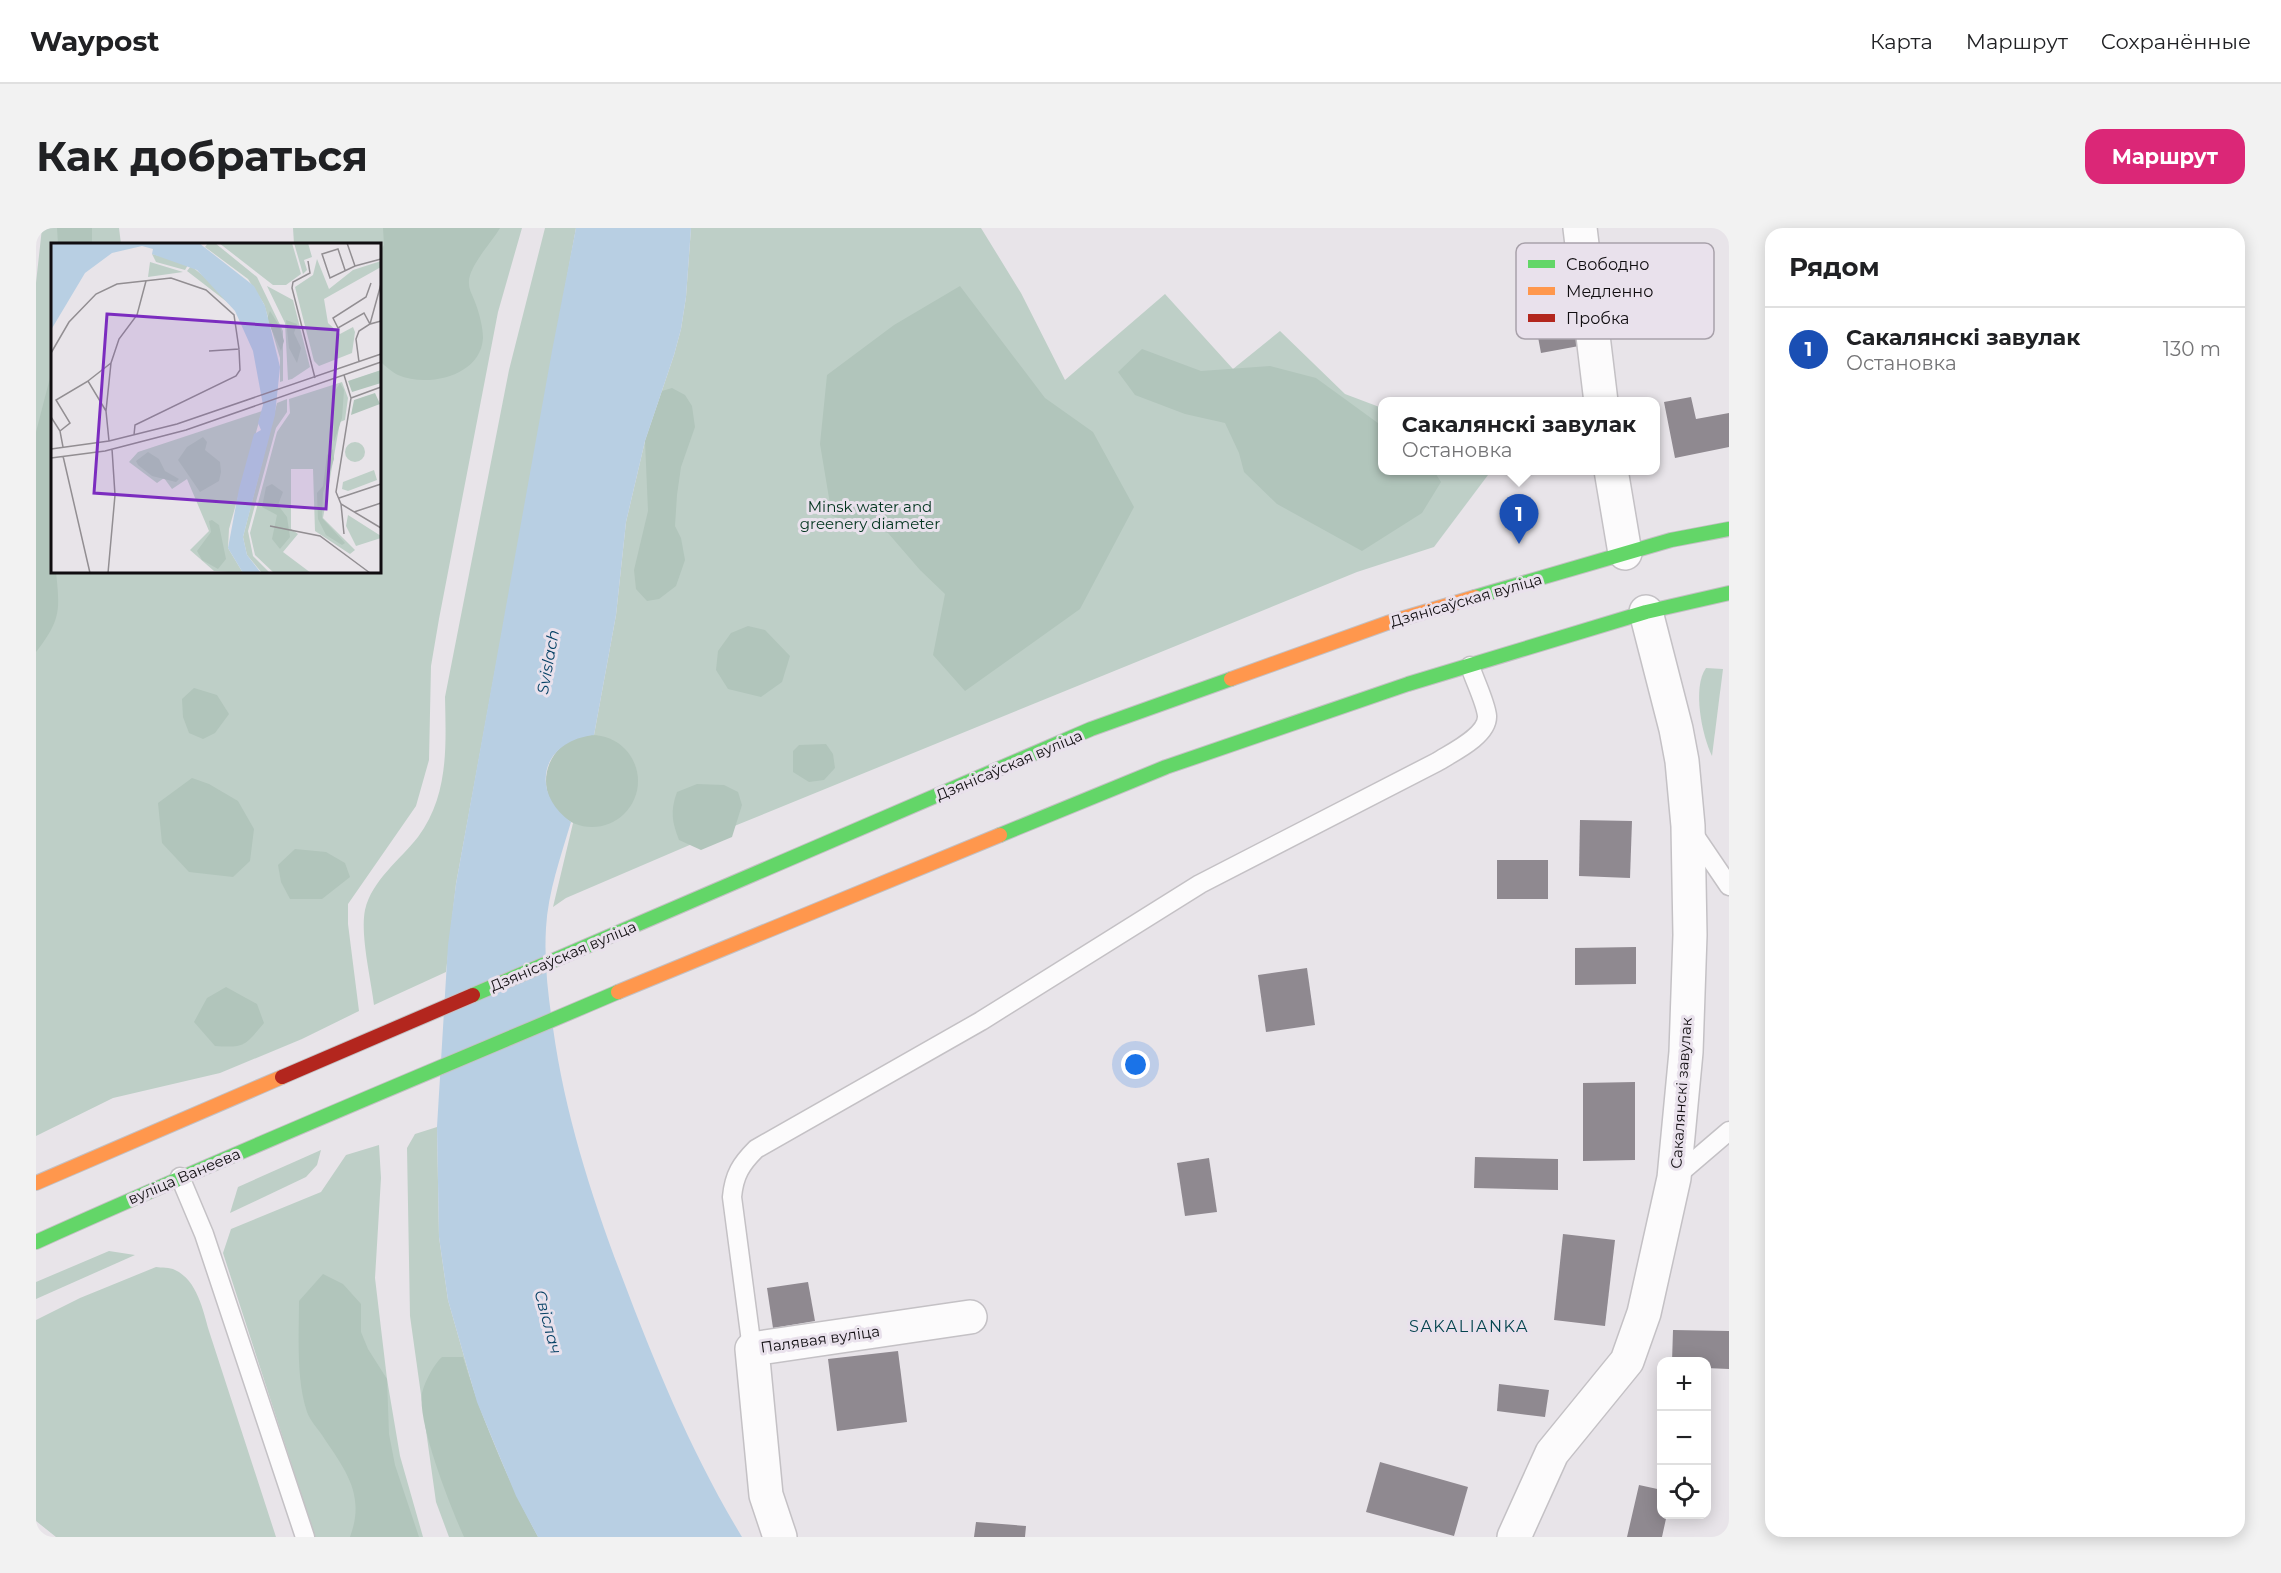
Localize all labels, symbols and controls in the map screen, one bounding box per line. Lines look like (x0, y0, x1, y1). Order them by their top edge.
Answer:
text: Waypost (30, 24, 160, 58)
text: Карта (1870, 29, 1933, 54)
text: Маршрут (1966, 29, 2068, 54)
text: Сохранённые (2101, 29, 2251, 54)
button: Маршрут (2085, 129, 2245, 184)
text: Как добраться (36, 130, 368, 182)
inset map (51, 243, 381, 573)
legend (1516, 243, 1714, 339)
text: Рядом (1789, 251, 1880, 283)
text: Свободно (1566, 255, 1649, 274)
text: Медленно (1566, 282, 1653, 301)
text: Пробка (1566, 309, 1629, 328)
text: Сакалянскі завулак (1846, 324, 2080, 351)
text: 1 (1805, 337, 1812, 361)
text: 130 m (2163, 337, 2221, 361)
text: Остановка (1846, 351, 1957, 375)
popup (1378, 397, 1660, 475)
text: Сакалянскі завулак (1402, 411, 1636, 438)
text: Остановка (1402, 438, 1513, 462)
pin: 1 (1500, 494, 1538, 544)
park label: Minsk water and greenery diameter (800, 497, 940, 533)
street label: Дзянісаўская вуліца (1388, 569, 1544, 631)
water label: Svislach (533, 628, 563, 696)
street label: Дзянісаўская вуліца (933, 726, 1085, 804)
street label: Дзянісаўская вуліца (487, 917, 639, 995)
street label: Сакалянскі завулак (1666, 1017, 1696, 1169)
your location (1121, 1050, 1150, 1079)
street label: вуліца Ванеева (125, 1144, 243, 1208)
water label: Свіслач (530, 1288, 566, 1356)
district label: SAKALIANKA (1409, 1317, 1529, 1336)
street label: Палявая вуліца (759, 1321, 881, 1357)
map controls (1657, 1357, 1711, 1519)
button: + (1657, 1357, 1711, 1411)
button: − (1657, 1411, 1711, 1465)
button: locate (1657, 1465, 1711, 1519)

